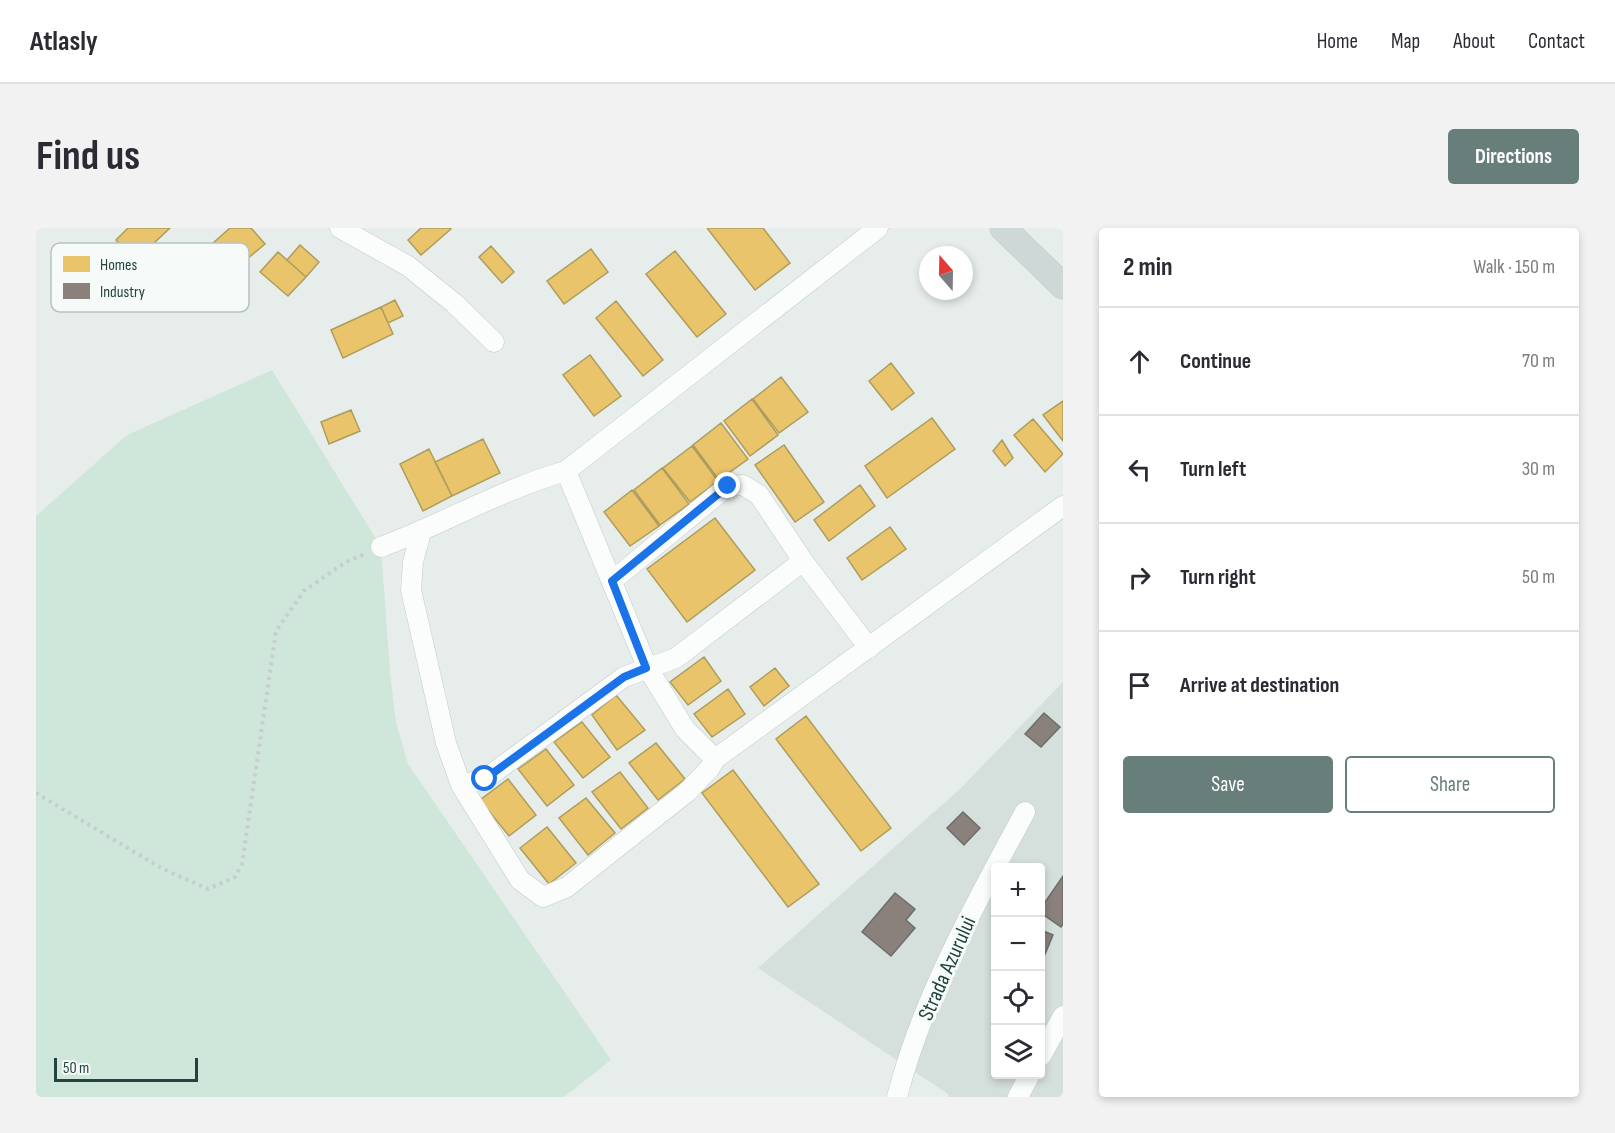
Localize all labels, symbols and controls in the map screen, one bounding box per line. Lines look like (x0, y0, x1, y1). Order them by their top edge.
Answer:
text: Atlasly (30, 25, 98, 58)
text: Home (1317, 29, 1358, 54)
text: Map (1391, 29, 1420, 54)
text: About (1453, 29, 1495, 54)
text: Contact (1528, 29, 1585, 54)
button: Directions (1448, 129, 1579, 184)
text: Find us (36, 131, 140, 182)
legend (51, 243, 249, 312)
north arrow (919, 246, 973, 300)
text: 2 min (1123, 252, 1173, 283)
text: Walk · 150 m (1473, 255, 1555, 279)
text: Homes (100, 256, 137, 275)
text: Industry (100, 283, 145, 302)
icon: ahead (1123, 345, 1156, 378)
text: Continue (1180, 348, 1251, 375)
text: 70 m (1522, 349, 1555, 373)
icon: left (1123, 453, 1156, 486)
text: Turn left (1180, 456, 1246, 483)
text: 30 m (1522, 457, 1555, 481)
route end (714, 472, 740, 498)
icon: right (1123, 561, 1156, 594)
text: Turn right (1180, 564, 1256, 591)
text: 50 m (1522, 565, 1555, 589)
icon: arrive (1123, 669, 1156, 702)
text: Arrive at destination (1180, 672, 1339, 699)
button: Save (1123, 756, 1333, 813)
button: Share (1345, 756, 1555, 813)
route start (471, 765, 497, 791)
map controls (991, 863, 1045, 1079)
button: + (991, 863, 1045, 917)
street label: Strada Azurului (912, 912, 982, 1025)
button: − (991, 917, 1045, 971)
button: locate (991, 971, 1045, 1025)
button: layers (991, 1025, 1045, 1079)
scale bar (54, 1055, 198, 1082)
text: 50 m (63, 1059, 89, 1078)

